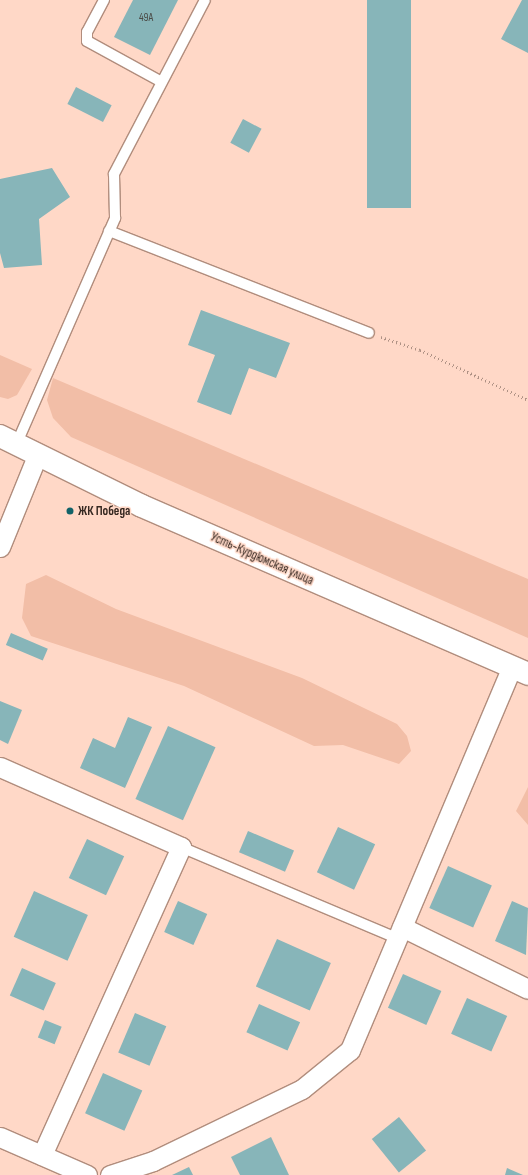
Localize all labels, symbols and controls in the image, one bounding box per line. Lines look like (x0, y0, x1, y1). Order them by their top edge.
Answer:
house number: 49А (139, 11, 153, 25)
place label: ЖК Победа (78, 503, 130, 519)
marker: ЖК Победа (65, 506, 75, 516)
street label: Усть-Курдюмская улица (208, 529, 316, 589)

